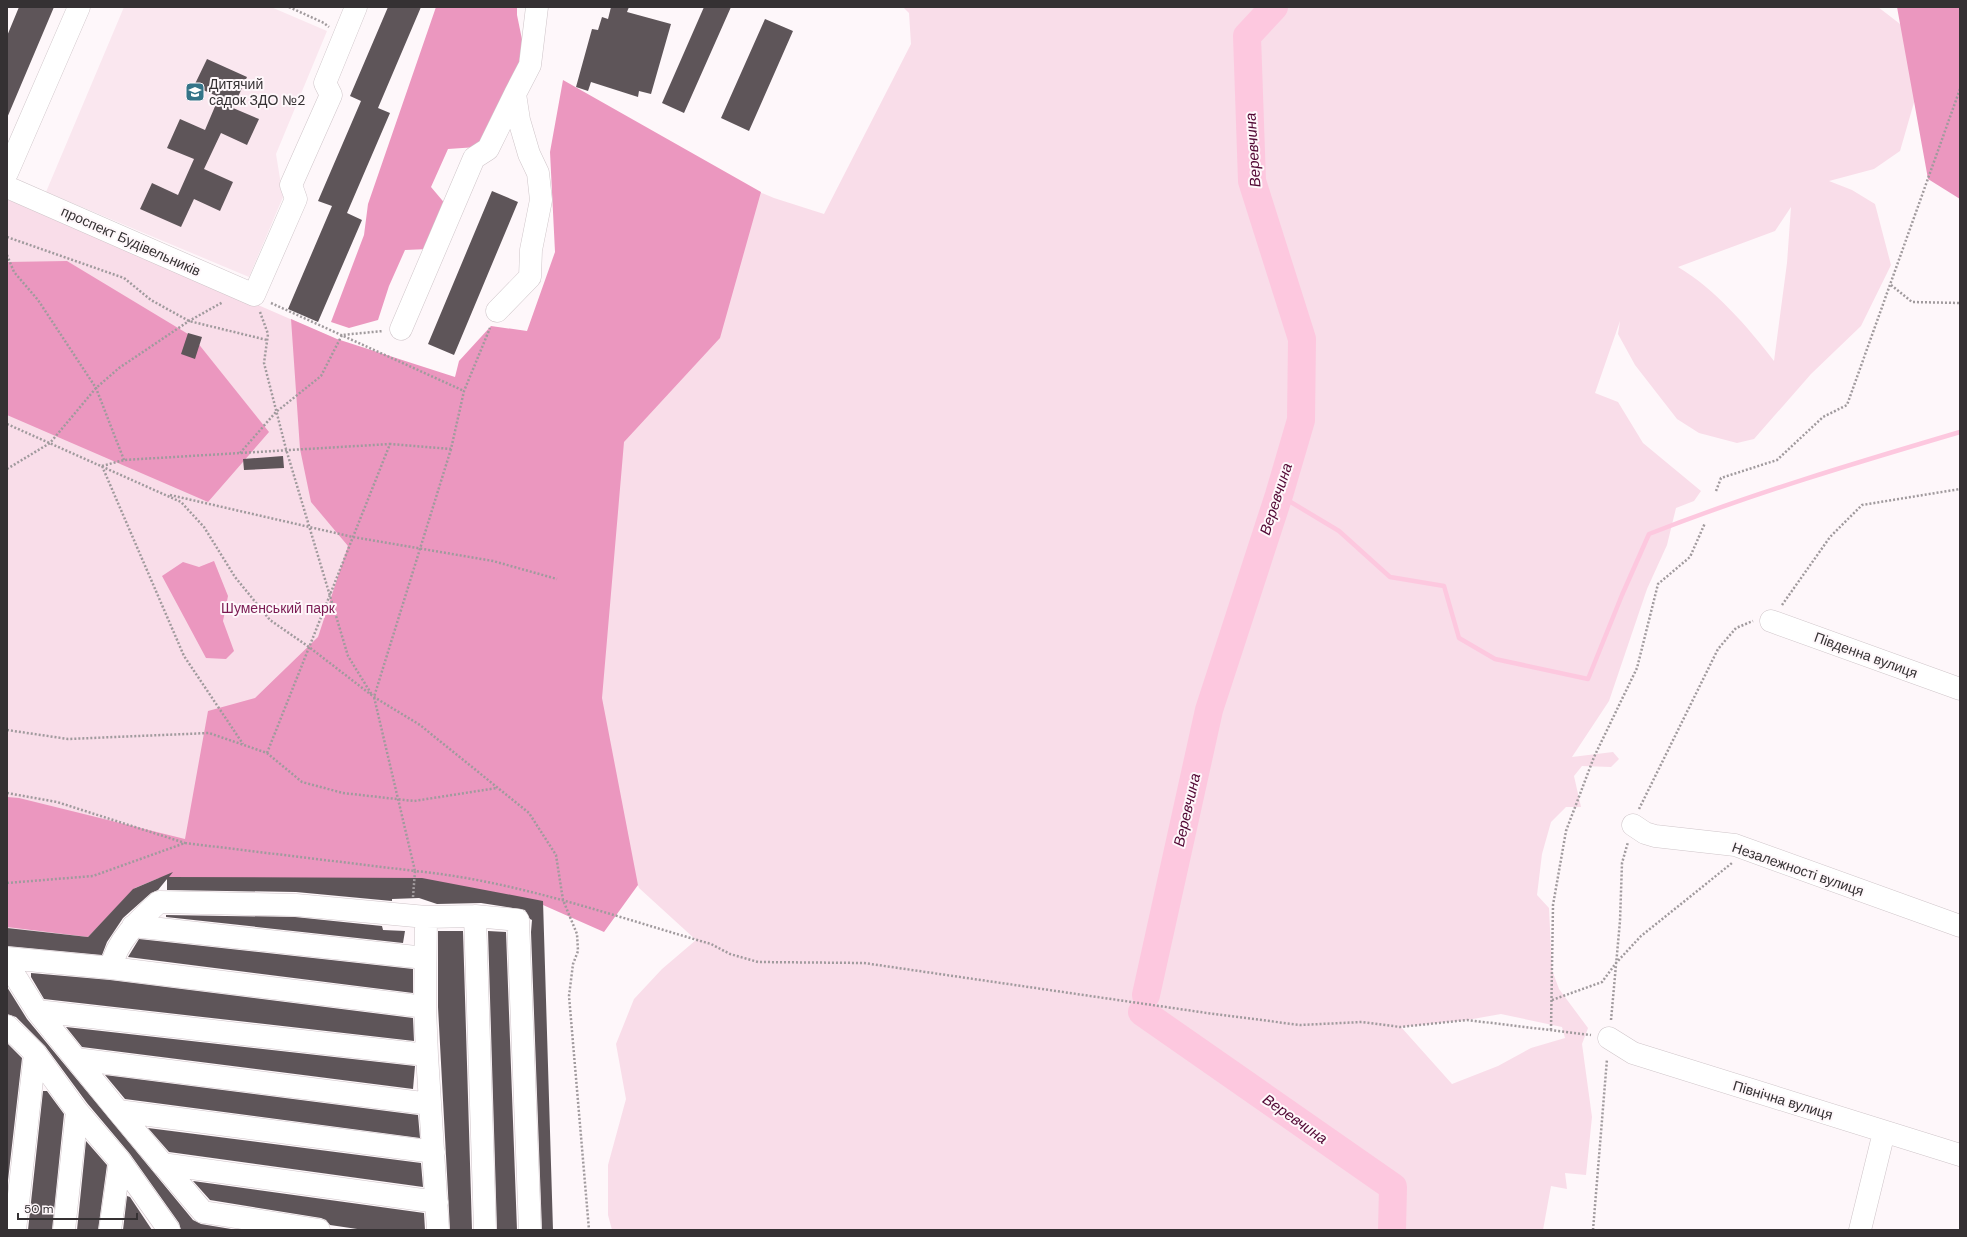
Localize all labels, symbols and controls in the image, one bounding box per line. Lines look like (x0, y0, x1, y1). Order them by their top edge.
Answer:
place label: Дитячий садок ЗДО №2 (209, 75, 305, 109)
school or university icon: Дитячий садок ЗДО №2 (184, 81, 206, 103)
water label: Веревчина (1240, 112, 1266, 188)
street label: проспект Будівельників (58, 202, 204, 280)
water label: Веревчина (1255, 460, 1297, 538)
park label: Шуменський парк (221, 599, 336, 617)
street label: Південна вулиця (1812, 628, 1920, 682)
water label: Веревчина (1169, 771, 1205, 849)
street label: Незалежності вулиця (1730, 838, 1866, 900)
street label: Північна вулиця (1731, 1076, 1835, 1124)
water label: Веревчина (1259, 1089, 1331, 1149)
scale bar (18, 1195, 137, 1221)
text: 50 m (24, 1201, 53, 1217)

